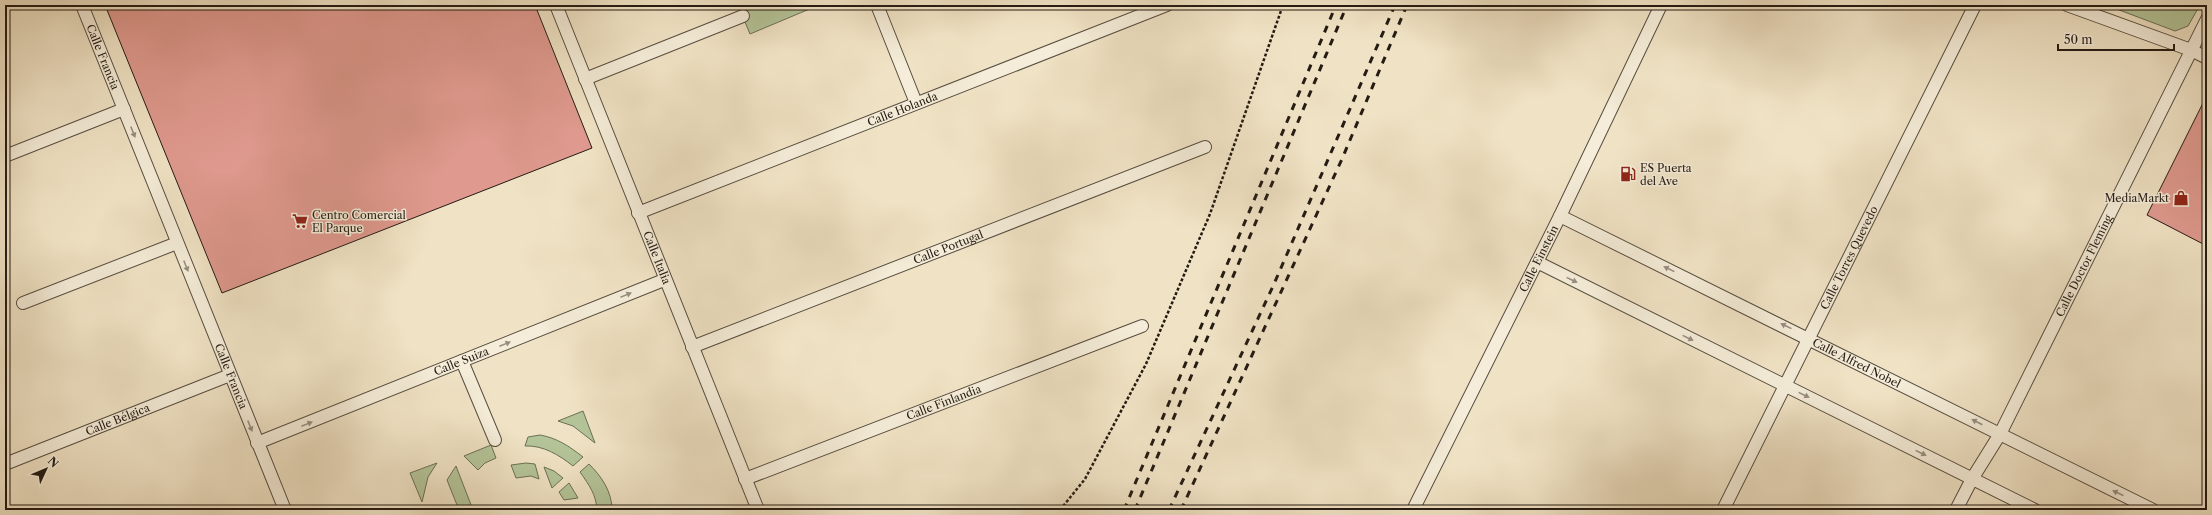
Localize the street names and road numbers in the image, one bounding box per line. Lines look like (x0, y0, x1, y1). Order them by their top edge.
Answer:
street label: Calle Francia (83, 22, 122, 92)
street label: Calle Holanda (865, 89, 940, 129)
street label: Calle Torres Quevedo (1817, 203, 1881, 312)
street label: Calle Doctor Fleming (2053, 212, 2115, 319)
street label: Calle Einstein (1516, 223, 1561, 294)
street label: Calle Portugal (911, 227, 986, 267)
street label: Calle Italia (640, 229, 674, 286)
street label: Calle Alfred Nobel (1810, 335, 1904, 391)
street label: Calle Francia (212, 341, 251, 411)
street label: Calle Suiza (432, 344, 491, 379)
street label: Calle Finlandia (904, 382, 983, 423)
street label: Calle Bélgica (83, 400, 152, 438)

